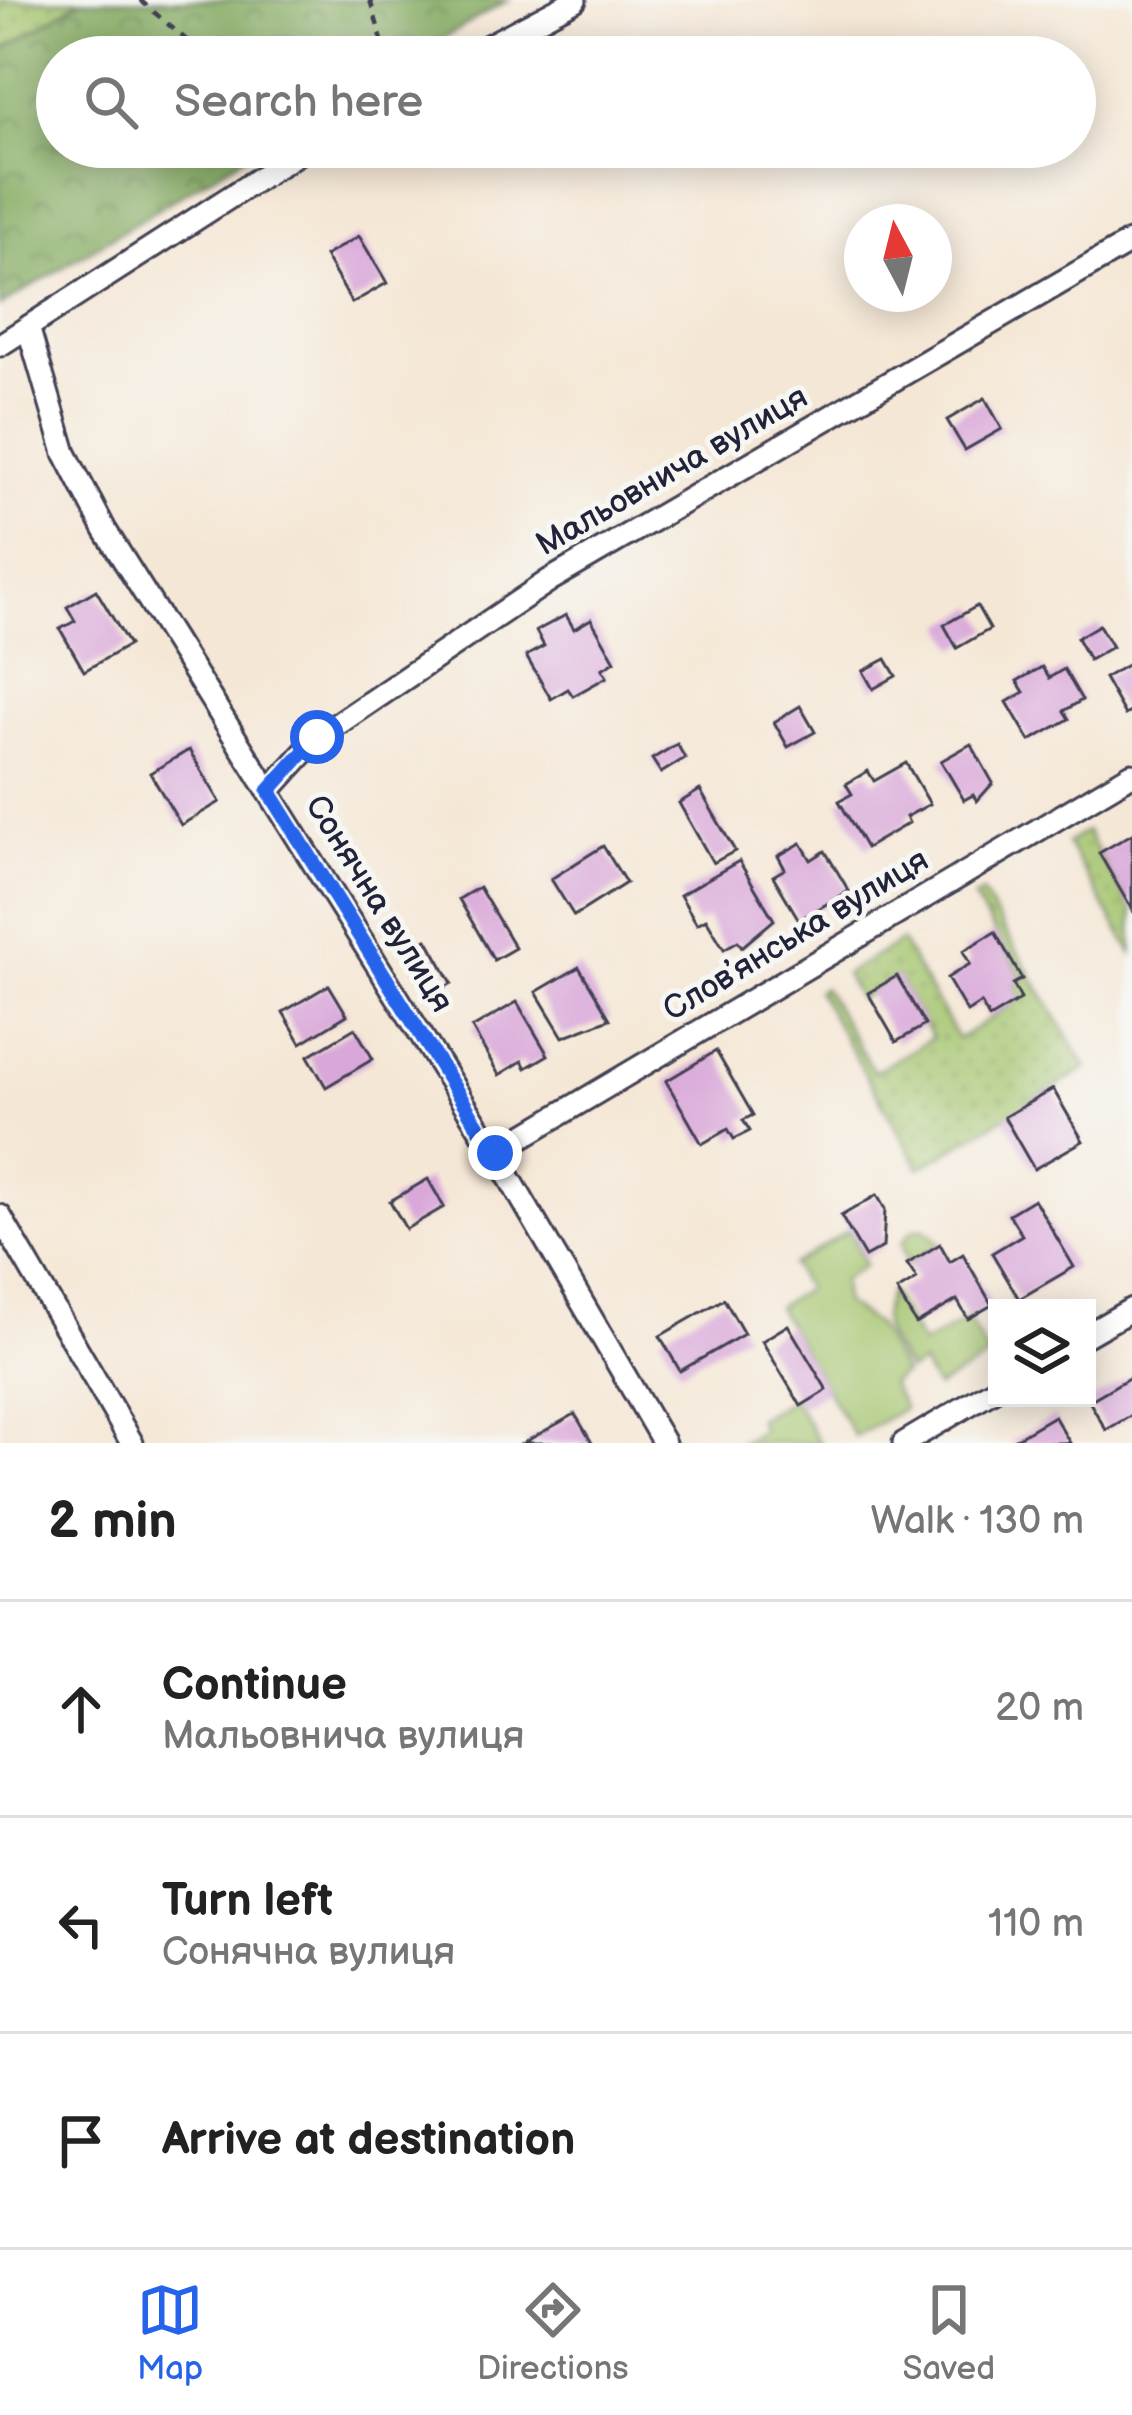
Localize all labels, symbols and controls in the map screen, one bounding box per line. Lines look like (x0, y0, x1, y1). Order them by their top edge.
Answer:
search box (36, 36, 1096, 168)
icon: search (78, 69, 144, 135)
text: Search here (174, 75, 423, 130)
north arrow (844, 204, 952, 312)
street label: Мальовнича вулиця (529, 377, 815, 565)
route start (290, 710, 344, 764)
street label: Сонячна вулиця (296, 788, 462, 1020)
street label: Словʼянська вулиця (656, 840, 936, 1030)
route end (468, 1126, 522, 1180)
map controls (988, 1299, 1096, 1407)
button: layers (988, 1299, 1096, 1407)
text: 2 min (48, 1491, 177, 1552)
text: Walk · 130 m (871, 1498, 1084, 1545)
text: Continue (162, 1658, 347, 1713)
icon: ahead (48, 1676, 114, 1742)
text: 20 m (995, 1685, 1084, 1732)
text: Мальовнича вулиця (162, 1713, 524, 1760)
text: Turn left (162, 1874, 333, 1929)
icon: left (48, 1892, 114, 1958)
text: 110 m (988, 1901, 1084, 1948)
text: Сонячна вулиця (162, 1929, 455, 1976)
icon: arrive (48, 2108, 114, 2174)
text: Arrive at destination (162, 2113, 575, 2168)
tab: Map (137, 2277, 203, 2389)
tab: Directions (477, 2277, 629, 2389)
tab: Saved (902, 2277, 995, 2389)

